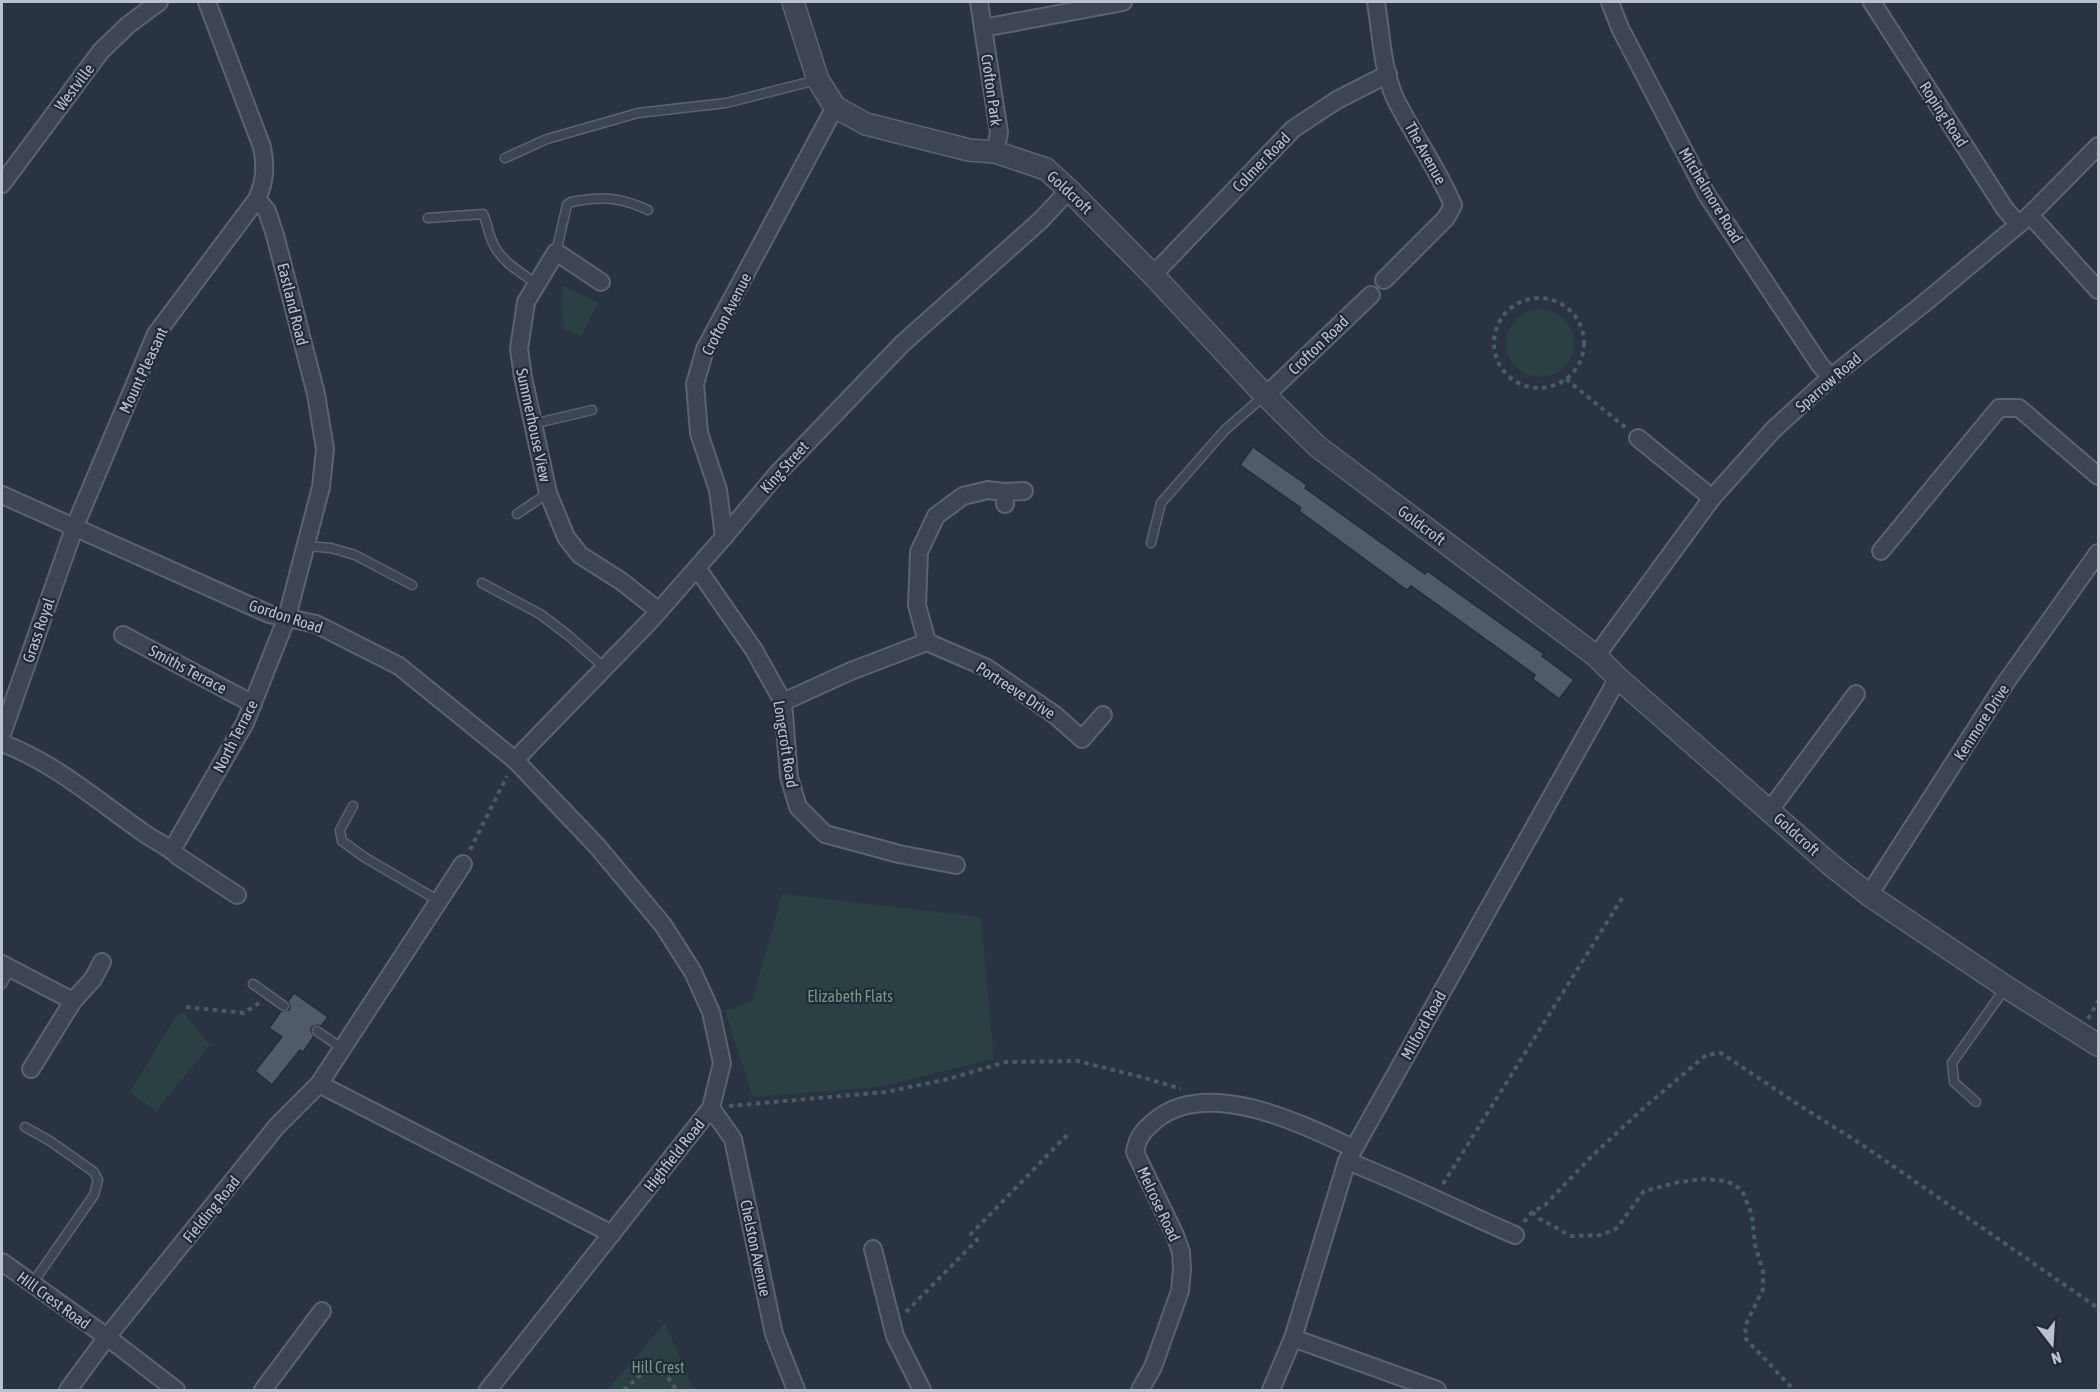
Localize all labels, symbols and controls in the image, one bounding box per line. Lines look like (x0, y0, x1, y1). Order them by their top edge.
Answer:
street label: Crofton Park (978, 53, 1006, 127)
street label: Westville (50, 60, 98, 114)
street label: Roping Road (1915, 78, 1972, 151)
street label: The Avenue (1402, 119, 1450, 187)
street label: Colmer Road (1228, 129, 1294, 195)
street label: Mitchelmore Road (1676, 144, 1746, 246)
street label: Goldcroft (1044, 167, 1096, 218)
street label: Eastland Road (274, 261, 312, 347)
street label: Crofton Avenue (698, 270, 754, 358)
street label: Crofton Road (1284, 312, 1352, 378)
street label: Mount Pleasant (115, 324, 171, 416)
street label: Sparrow Road (1792, 349, 1865, 416)
street label: Summerhouse View (513, 367, 555, 484)
street label: King Street (756, 437, 813, 497)
street label: Goldcroft (1395, 501, 1450, 549)
street label: Grass Royal (19, 595, 59, 665)
street label: Gordon Road (247, 596, 325, 636)
street label: Smiths Terrace (146, 641, 230, 697)
street label: Portreeve Drive (973, 658, 1059, 722)
street label: Kenmore Drive (1950, 681, 2012, 763)
street label: North Terrace (209, 697, 261, 775)
street label: Longcroft Road (769, 699, 802, 789)
street label: Goldcroft (1771, 809, 1824, 859)
park label: Elizabeth Flats (807, 987, 893, 1005)
street label: Milford Road (1397, 988, 1449, 1062)
street label: Highfield Road (640, 1115, 709, 1196)
street label: Melrose Road (1134, 1164, 1184, 1244)
street label: Fielding Road (179, 1172, 244, 1246)
street label: Chelston Avenue (737, 1198, 775, 1298)
street label: Hill Crest Road (14, 1267, 94, 1333)
north arrow (2022, 1314, 2082, 1374)
text: N (2049, 1348, 2064, 1368)
park label: Hill Crest (631, 1358, 685, 1376)

